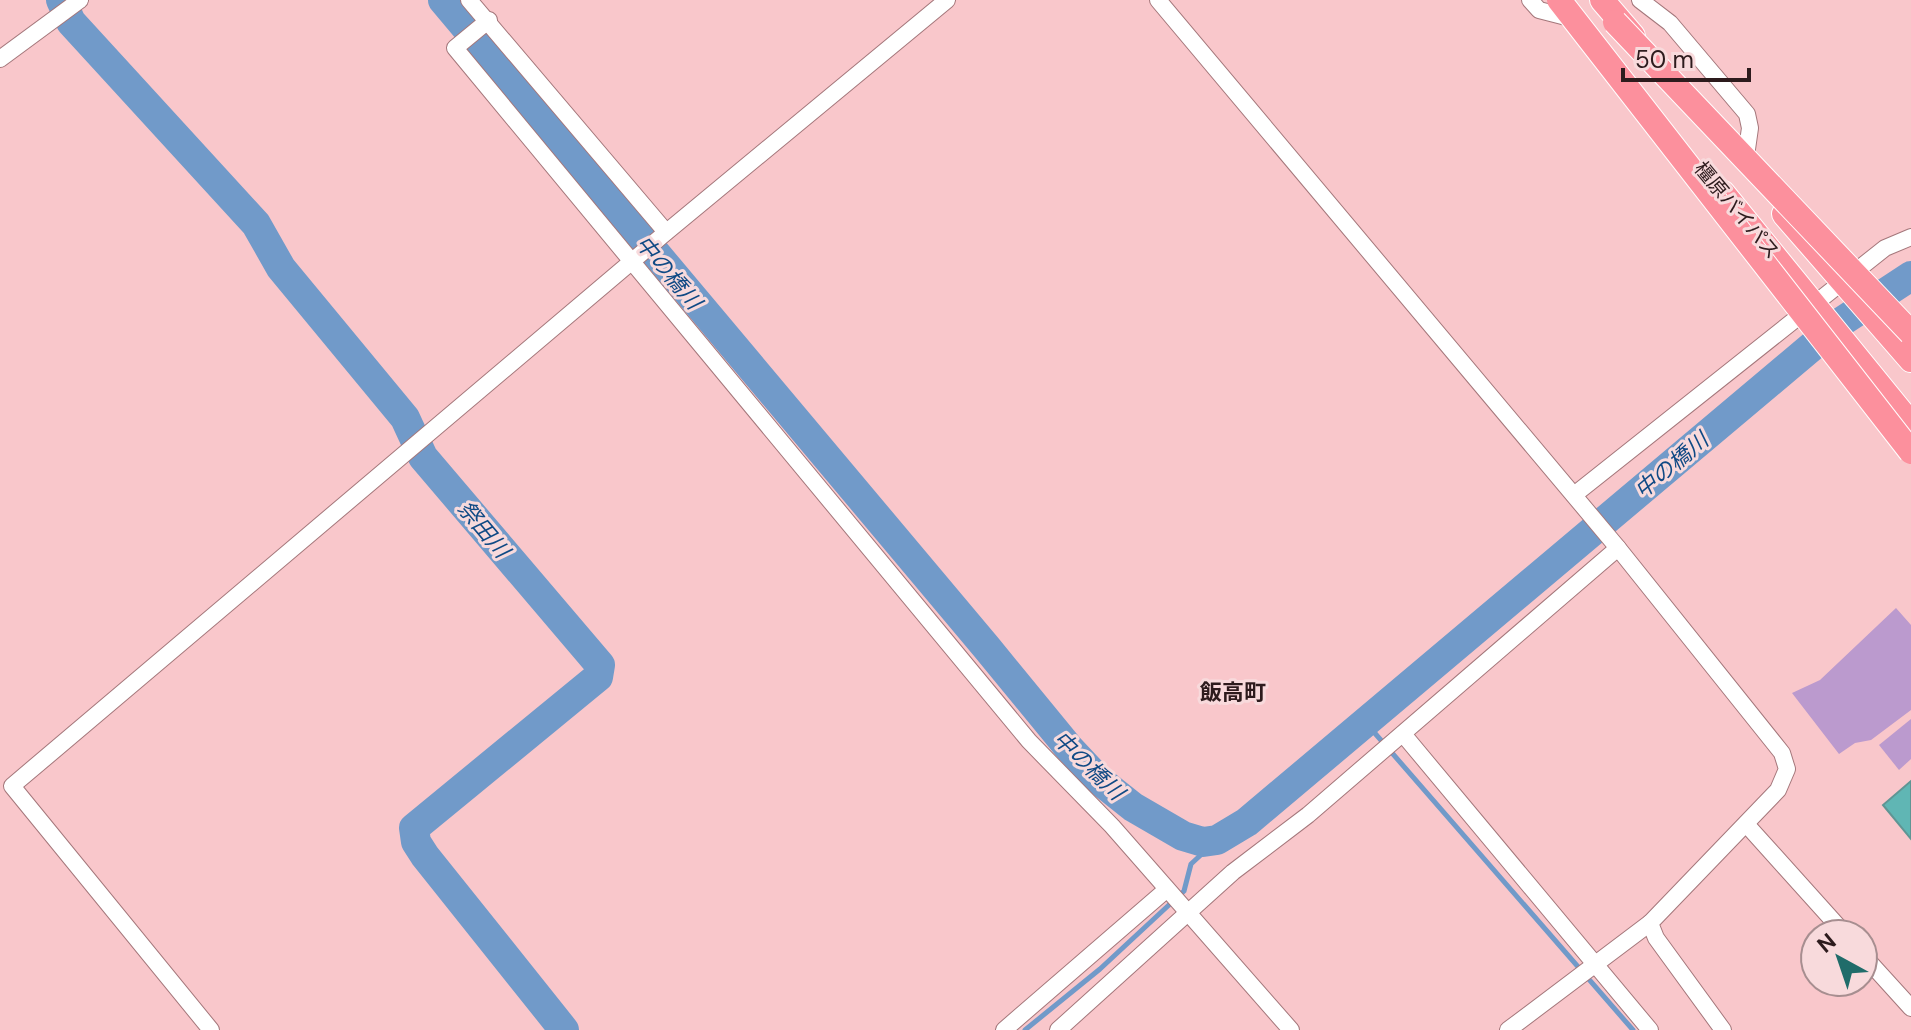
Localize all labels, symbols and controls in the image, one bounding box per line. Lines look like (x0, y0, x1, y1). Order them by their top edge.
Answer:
scale bar (1623, 32, 1749, 82)
text: 50 m (1635, 44, 1694, 75)
street label: 橿原バイパス (1689, 156, 1785, 264)
water label: 中の橋川 (629, 229, 709, 317)
water label: 中の橋川 (1628, 425, 1716, 505)
water label: 祭田川 (451, 495, 517, 565)
district label: 飯高町 (1199, 678, 1266, 707)
water label: 中の橋川 (1047, 724, 1132, 808)
north arrow (1799, 918, 1879, 998)
text: N (1811, 927, 1842, 959)

